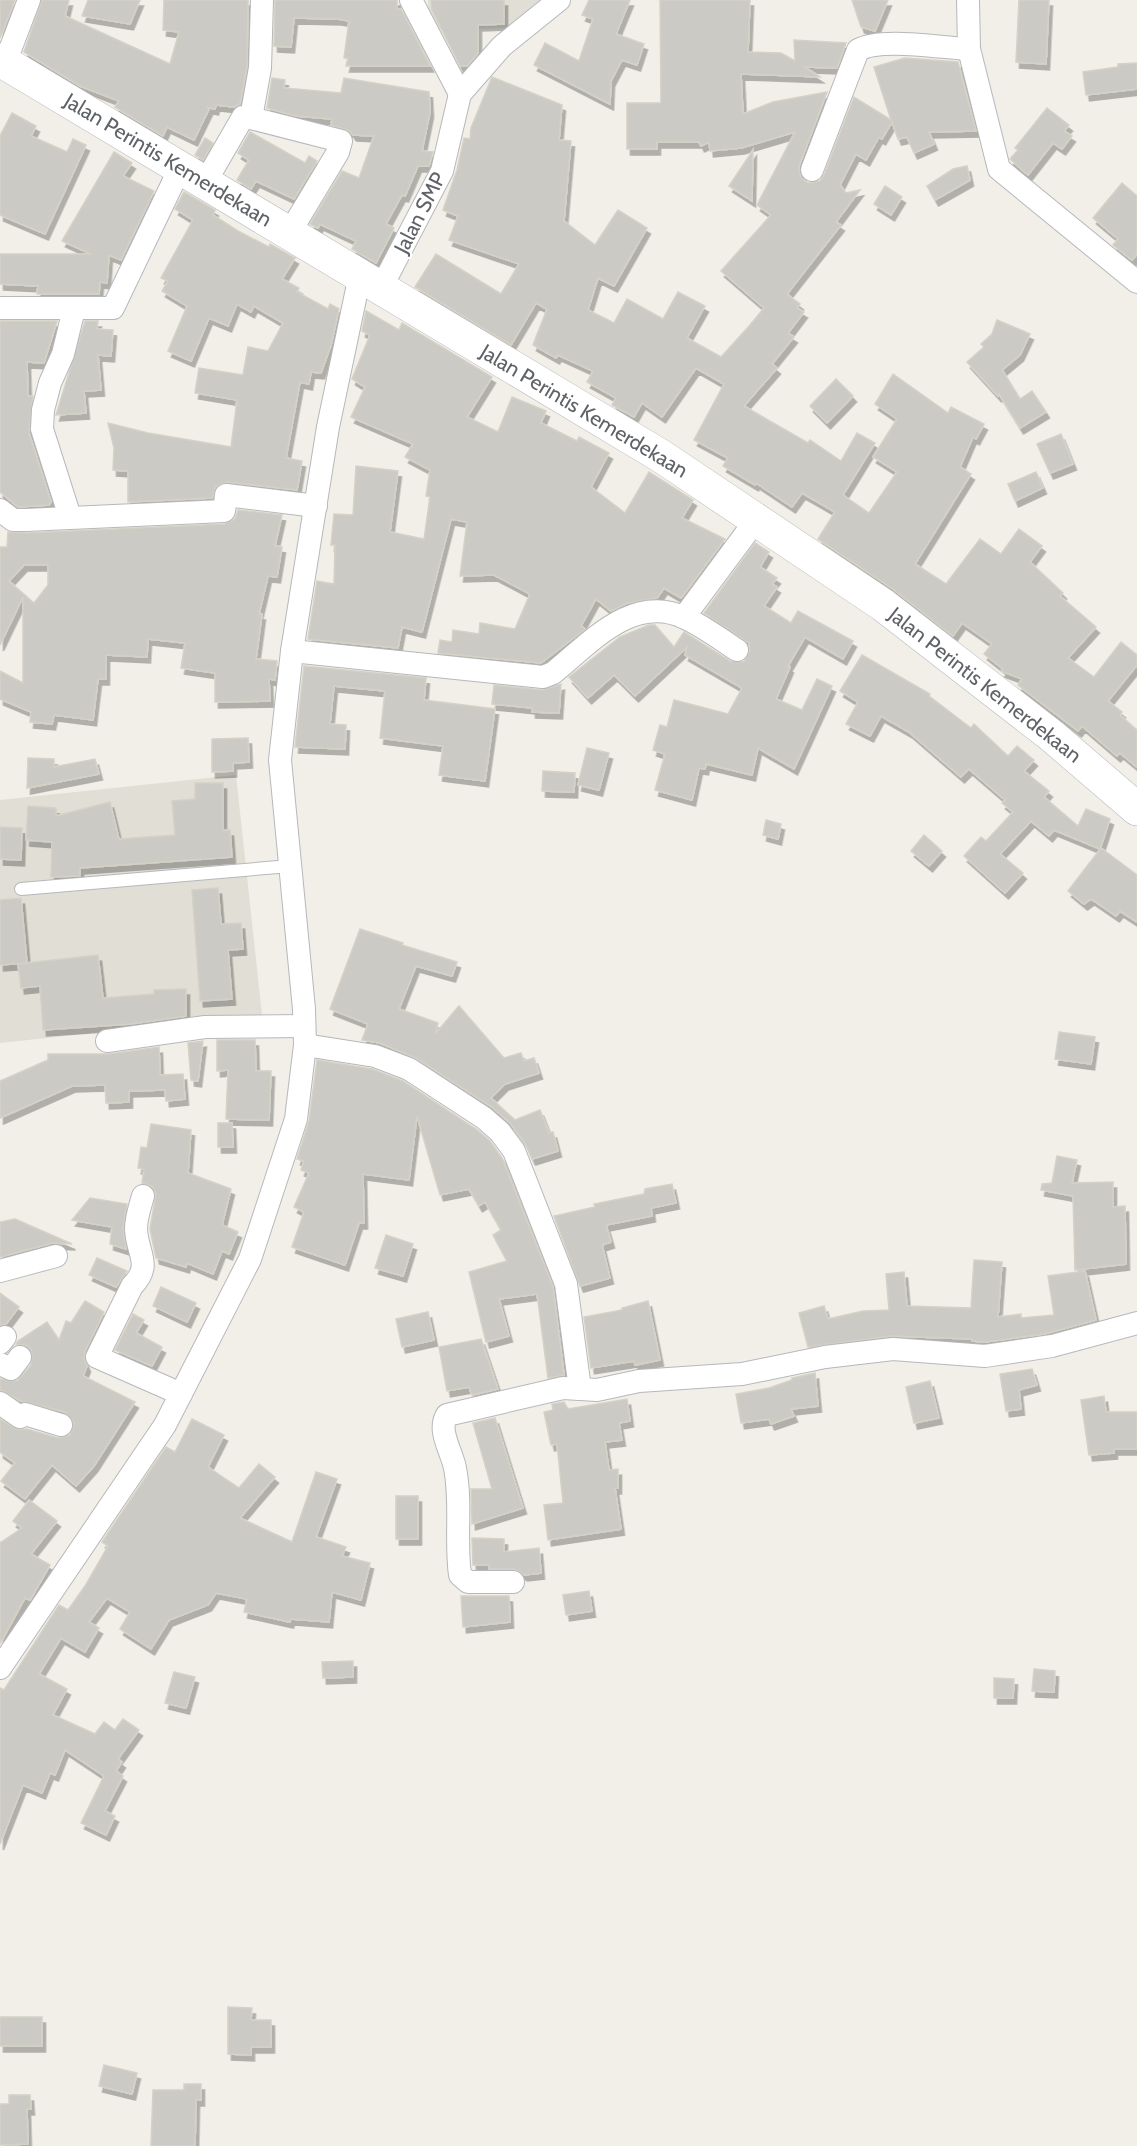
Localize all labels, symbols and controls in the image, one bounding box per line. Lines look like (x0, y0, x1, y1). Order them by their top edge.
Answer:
street label: Jalan Perintis Kemerdekaan (59, 87, 277, 232)
street label: Jalan SMP (388, 168, 451, 259)
street label: Jalan Perintis Kemerdekaan (475, 338, 693, 483)
street label: Jalan Perintis Kemerdekaan (883, 601, 1087, 768)

